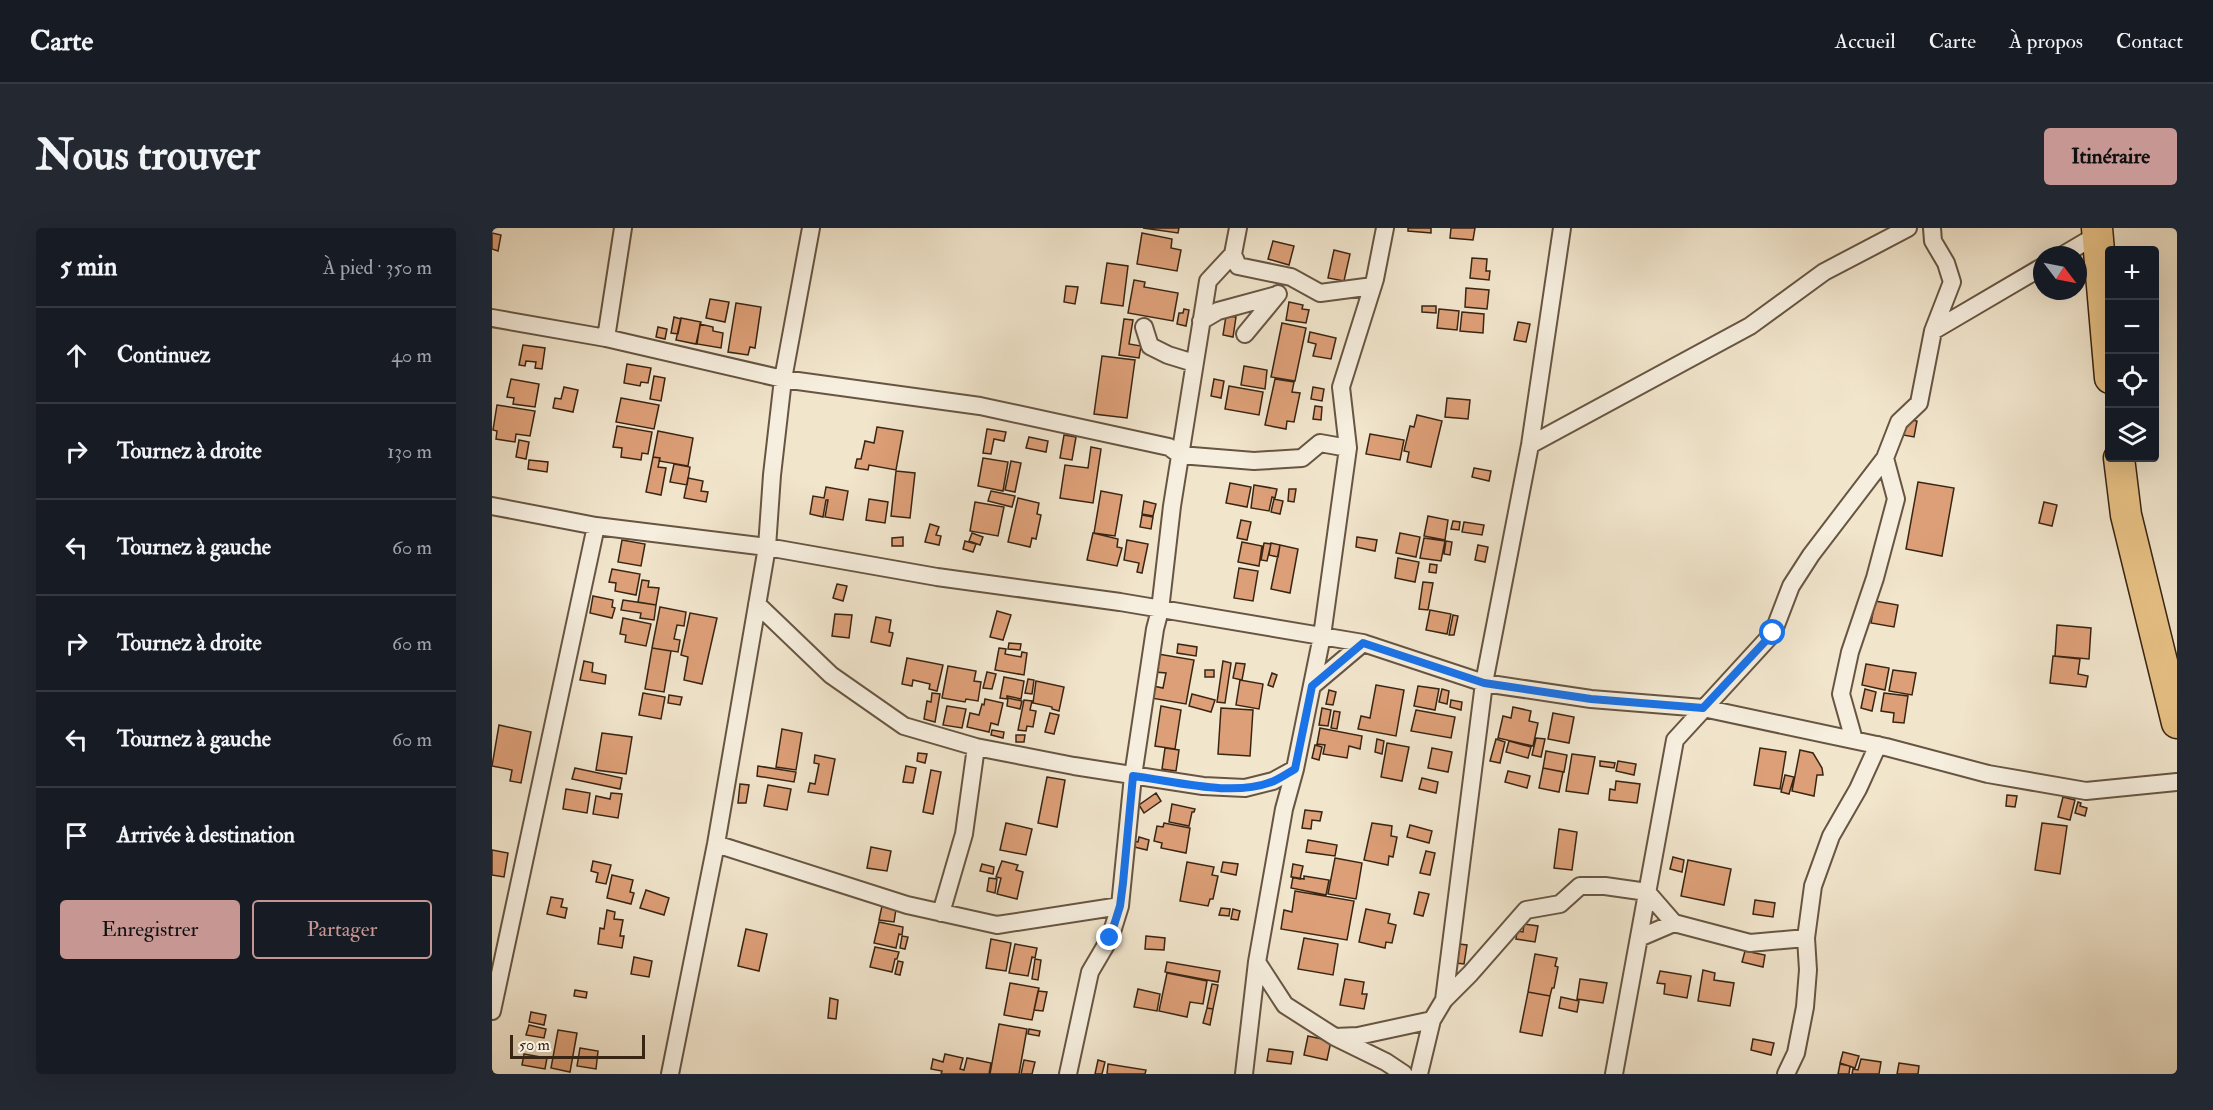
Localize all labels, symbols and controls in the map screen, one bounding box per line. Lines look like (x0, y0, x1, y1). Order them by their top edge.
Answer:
text: Carte (30, 24, 93, 59)
text: Accueil (1835, 28, 1896, 55)
text: Carte (1929, 28, 1976, 55)
text: À propos (2009, 28, 2083, 55)
text: Contact (2116, 28, 2183, 55)
button: Itinéraire (2044, 128, 2177, 185)
text: Nous trouver (36, 130, 260, 182)
north arrow (2033, 246, 2087, 300)
map controls (2105, 246, 2159, 462)
button: + (2105, 246, 2159, 300)
text: 5 min (60, 251, 117, 283)
text: À pied · 350 m (323, 255, 432, 280)
button: − (2105, 300, 2159, 354)
icon: ahead (60, 339, 93, 372)
text: Continuez (117, 341, 210, 369)
text: 40 m (391, 343, 432, 368)
button: locate (2105, 354, 2159, 408)
button: layers (2105, 408, 2159, 462)
icon: right (60, 435, 93, 468)
text: Tournez à droite (117, 437, 262, 465)
text: 130 m (387, 439, 432, 464)
icon: left (60, 531, 93, 564)
text: Tournez à gauche (117, 533, 271, 561)
text: 60 m (392, 535, 432, 560)
route start (1759, 619, 1785, 645)
icon: right (60, 627, 93, 660)
text: Tournez à droite (117, 629, 262, 657)
text: 60 m (392, 631, 432, 656)
icon: left (60, 723, 93, 756)
text: Tournez à gauche (117, 725, 271, 753)
text: 60 m (392, 727, 432, 752)
icon: arrive (60, 819, 93, 852)
text: Arrivée à destination (117, 821, 295, 849)
button: Enregistrer (60, 900, 240, 959)
button: Partager (252, 900, 432, 959)
route end (1096, 924, 1122, 950)
scale bar (510, 1032, 645, 1060)
text: 50 m (519, 1035, 550, 1055)

